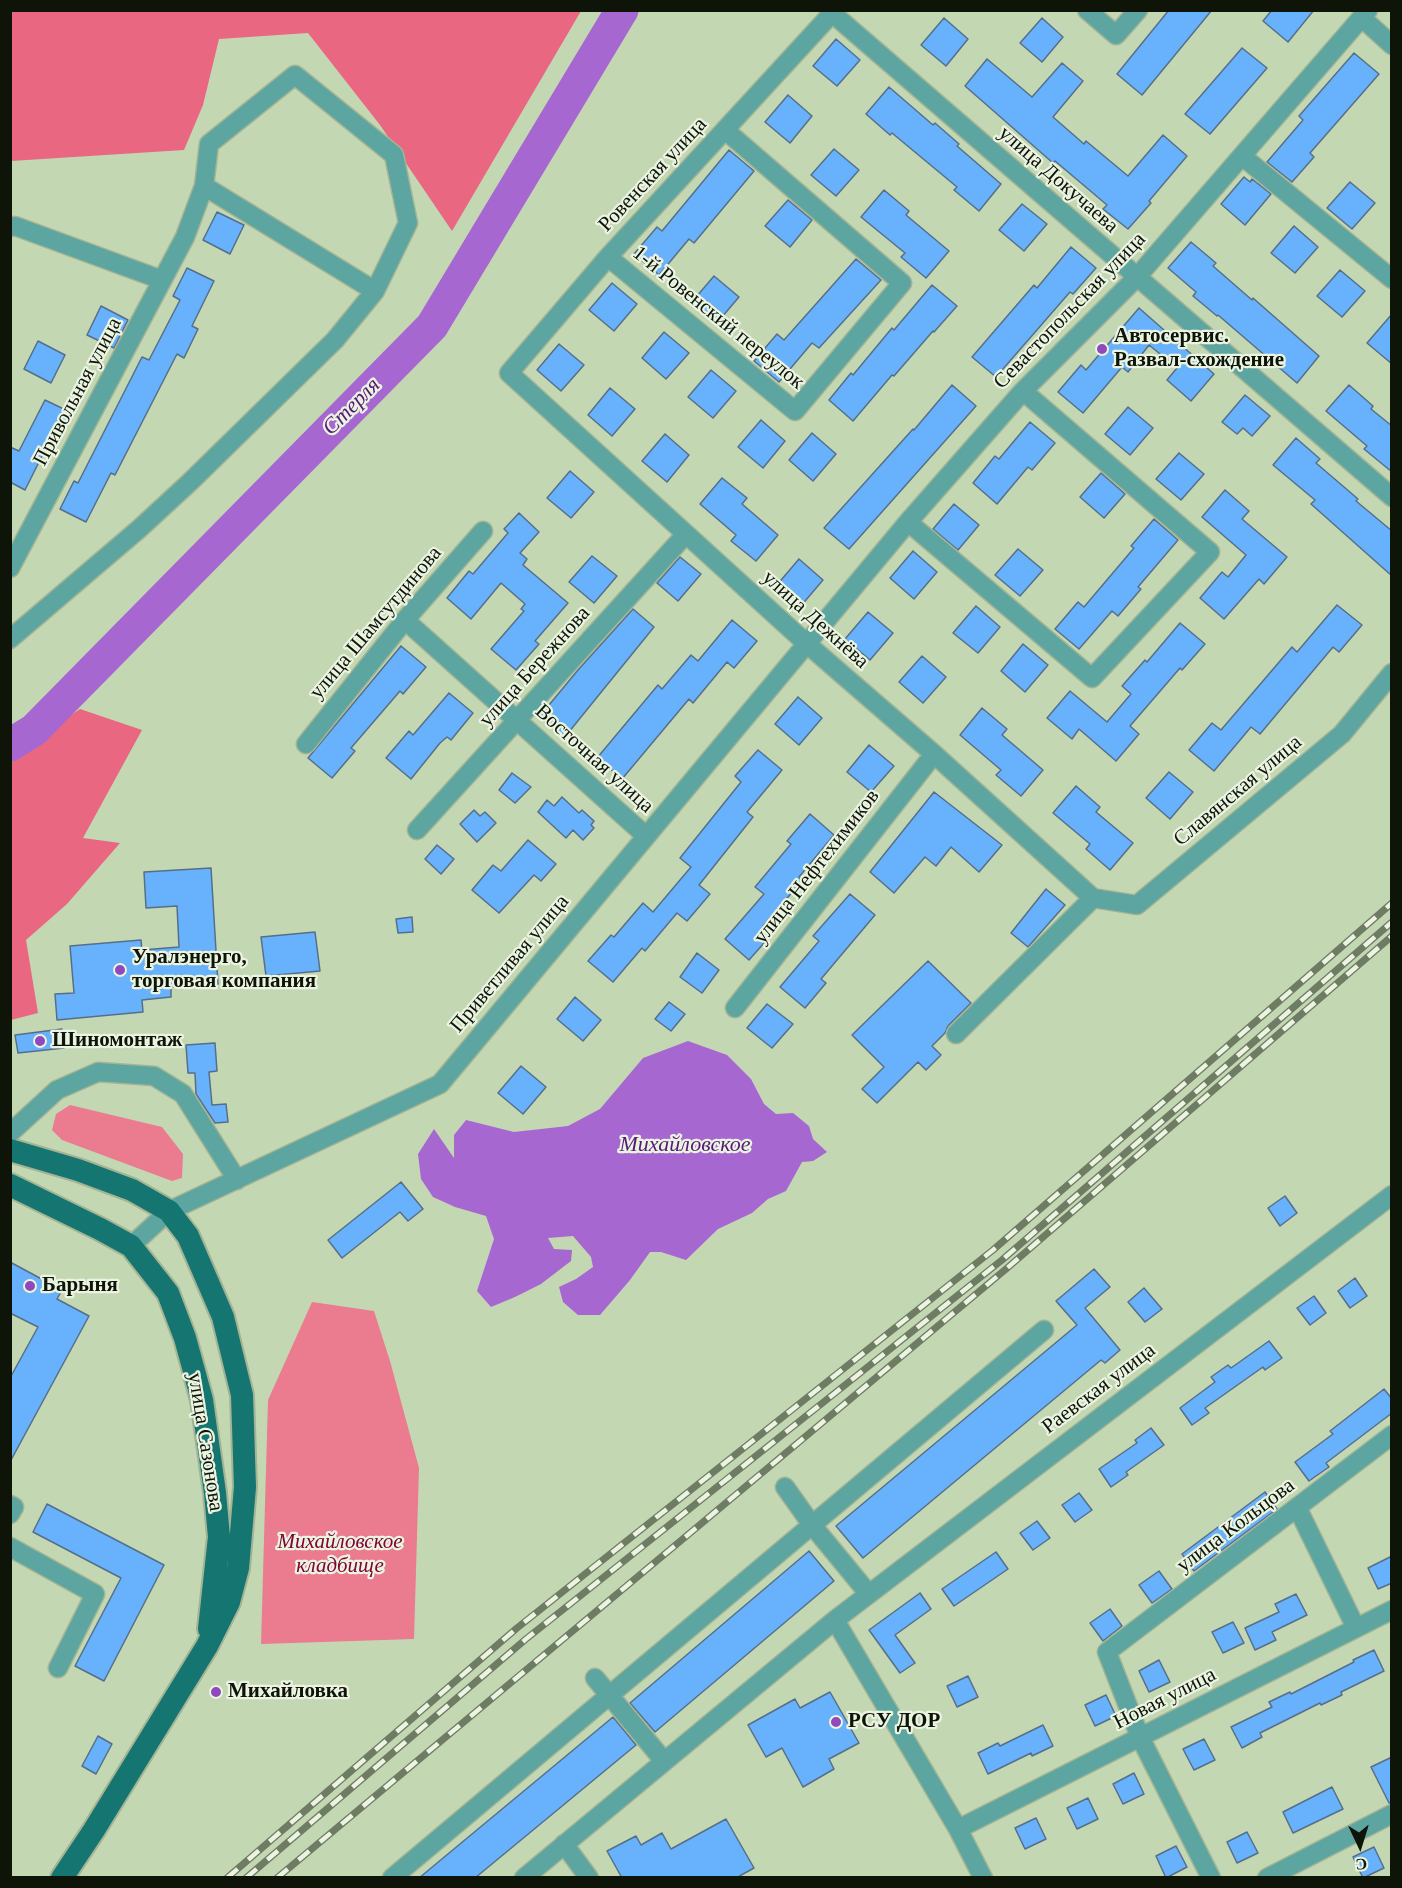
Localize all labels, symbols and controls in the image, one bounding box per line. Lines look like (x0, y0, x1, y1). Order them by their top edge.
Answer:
street label: Ровенская улица (594, 113, 712, 237)
street label: улица Докучаева (993, 121, 1123, 239)
street label: Севастопольская улица (989, 227, 1151, 395)
street label: 1-й Ровенский переулок (627, 241, 809, 395)
street label: Привольная улица (28, 314, 128, 470)
place label: Автосервис. Развал-схождение (1114, 324, 1284, 374)
marker: Автосервис. Развал-схождение (1095, 342, 1109, 356)
water label: Стерля (318, 373, 386, 441)
street label: улица Шамсутдинова (305, 541, 447, 705)
street label: улица Дежнёва (756, 565, 874, 675)
street label: улица Бережнова (474, 602, 596, 732)
street label: Восточная улица (529, 699, 659, 819)
street label: Славянская улица (1169, 730, 1307, 852)
street label: улица Нефтехимиков (749, 785, 885, 949)
street label: Приветливая улица (445, 890, 575, 1038)
place label: Уралэнерго, торговая компания (132, 945, 316, 995)
marker: Уралэнерго, торговая компания (113, 963, 127, 977)
place label: Шиномонтаж (52, 1028, 182, 1054)
marker: Шиномонтаж (33, 1034, 47, 1048)
water label: Михайловское (620, 1132, 750, 1158)
place label: Барыня (42, 1273, 118, 1299)
marker: Барыня (23, 1279, 37, 1293)
street label: Раевская улица (1037, 1338, 1161, 1440)
street label: улица Сазонова (182, 1371, 228, 1513)
street label: улица Кольцова (1172, 1473, 1300, 1579)
park label: Михайловское кладбище (278, 1529, 402, 1579)
street label: Новая улица (1110, 1662, 1220, 1736)
place label: Михайловка (228, 1679, 348, 1705)
marker: Михайловка (209, 1685, 223, 1699)
place label: РСУ ДОР (848, 1709, 940, 1735)
marker: РСУ ДОР (829, 1715, 843, 1729)
north arrow (1330, 1816, 1390, 1876)
text: С (1355, 1856, 1368, 1873)

